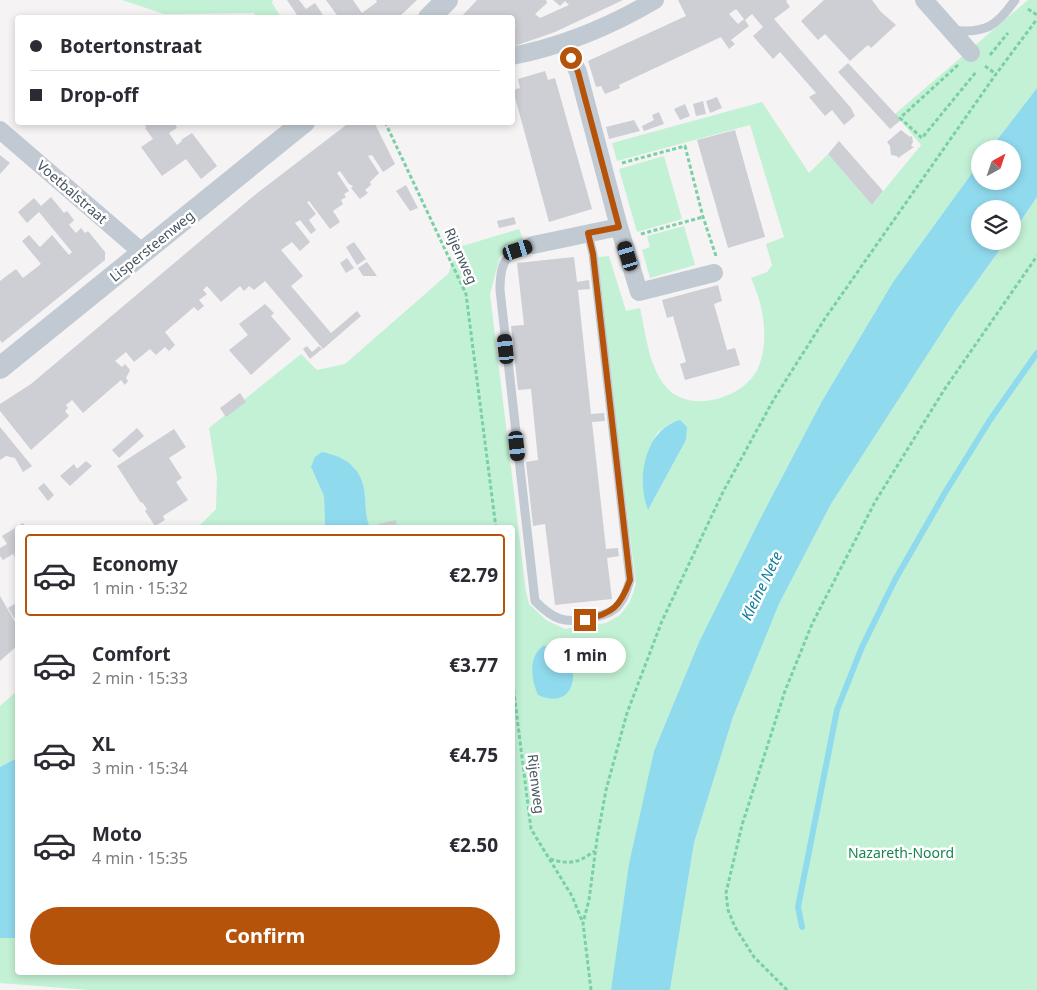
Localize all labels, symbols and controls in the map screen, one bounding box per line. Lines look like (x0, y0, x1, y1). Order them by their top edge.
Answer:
text: Botertonstraat (60, 33, 202, 59)
route start (560, 47, 582, 69)
text: Drop-off (60, 82, 139, 108)
north arrow (971, 140, 1021, 190)
map controls (971, 140, 1021, 250)
street label: Voetbalstraat (33, 156, 112, 228)
button: layers (971, 200, 1021, 250)
street label: Lispersteenweg (105, 206, 198, 286)
street label: Rijenweg (441, 225, 482, 287)
car (501, 238, 534, 262)
car (616, 239, 639, 273)
car (496, 333, 515, 365)
car (507, 430, 526, 462)
water label: Kleine Nete (736, 547, 787, 623)
text: Economy (92, 551, 178, 577)
icon: car (32, 553, 77, 598)
text: €2.79 (449, 562, 498, 588)
text: 1 min · 15:32 (92, 577, 188, 599)
route end (574, 609, 596, 631)
callout: 1 min (544, 638, 626, 672)
text: Comfort (92, 641, 171, 667)
icon: car (32, 643, 77, 688)
text: 1 min (563, 644, 607, 666)
text: €3.77 (449, 652, 498, 678)
text: 2 min · 15:33 (92, 667, 188, 689)
text: XL (92, 731, 115, 757)
icon: car (32, 733, 77, 778)
text: €4.75 (449, 742, 498, 768)
street label: Rijenweg (523, 753, 550, 815)
text: 3 min · 15:34 (92, 757, 188, 779)
text: Moto (92, 821, 142, 847)
icon: car (32, 823, 77, 868)
text: €2.50 (449, 832, 498, 858)
park label: Nazareth-Noord (848, 843, 954, 862)
text: 4 min · 15:35 (92, 847, 188, 869)
button: Confirm (30, 907, 500, 965)

